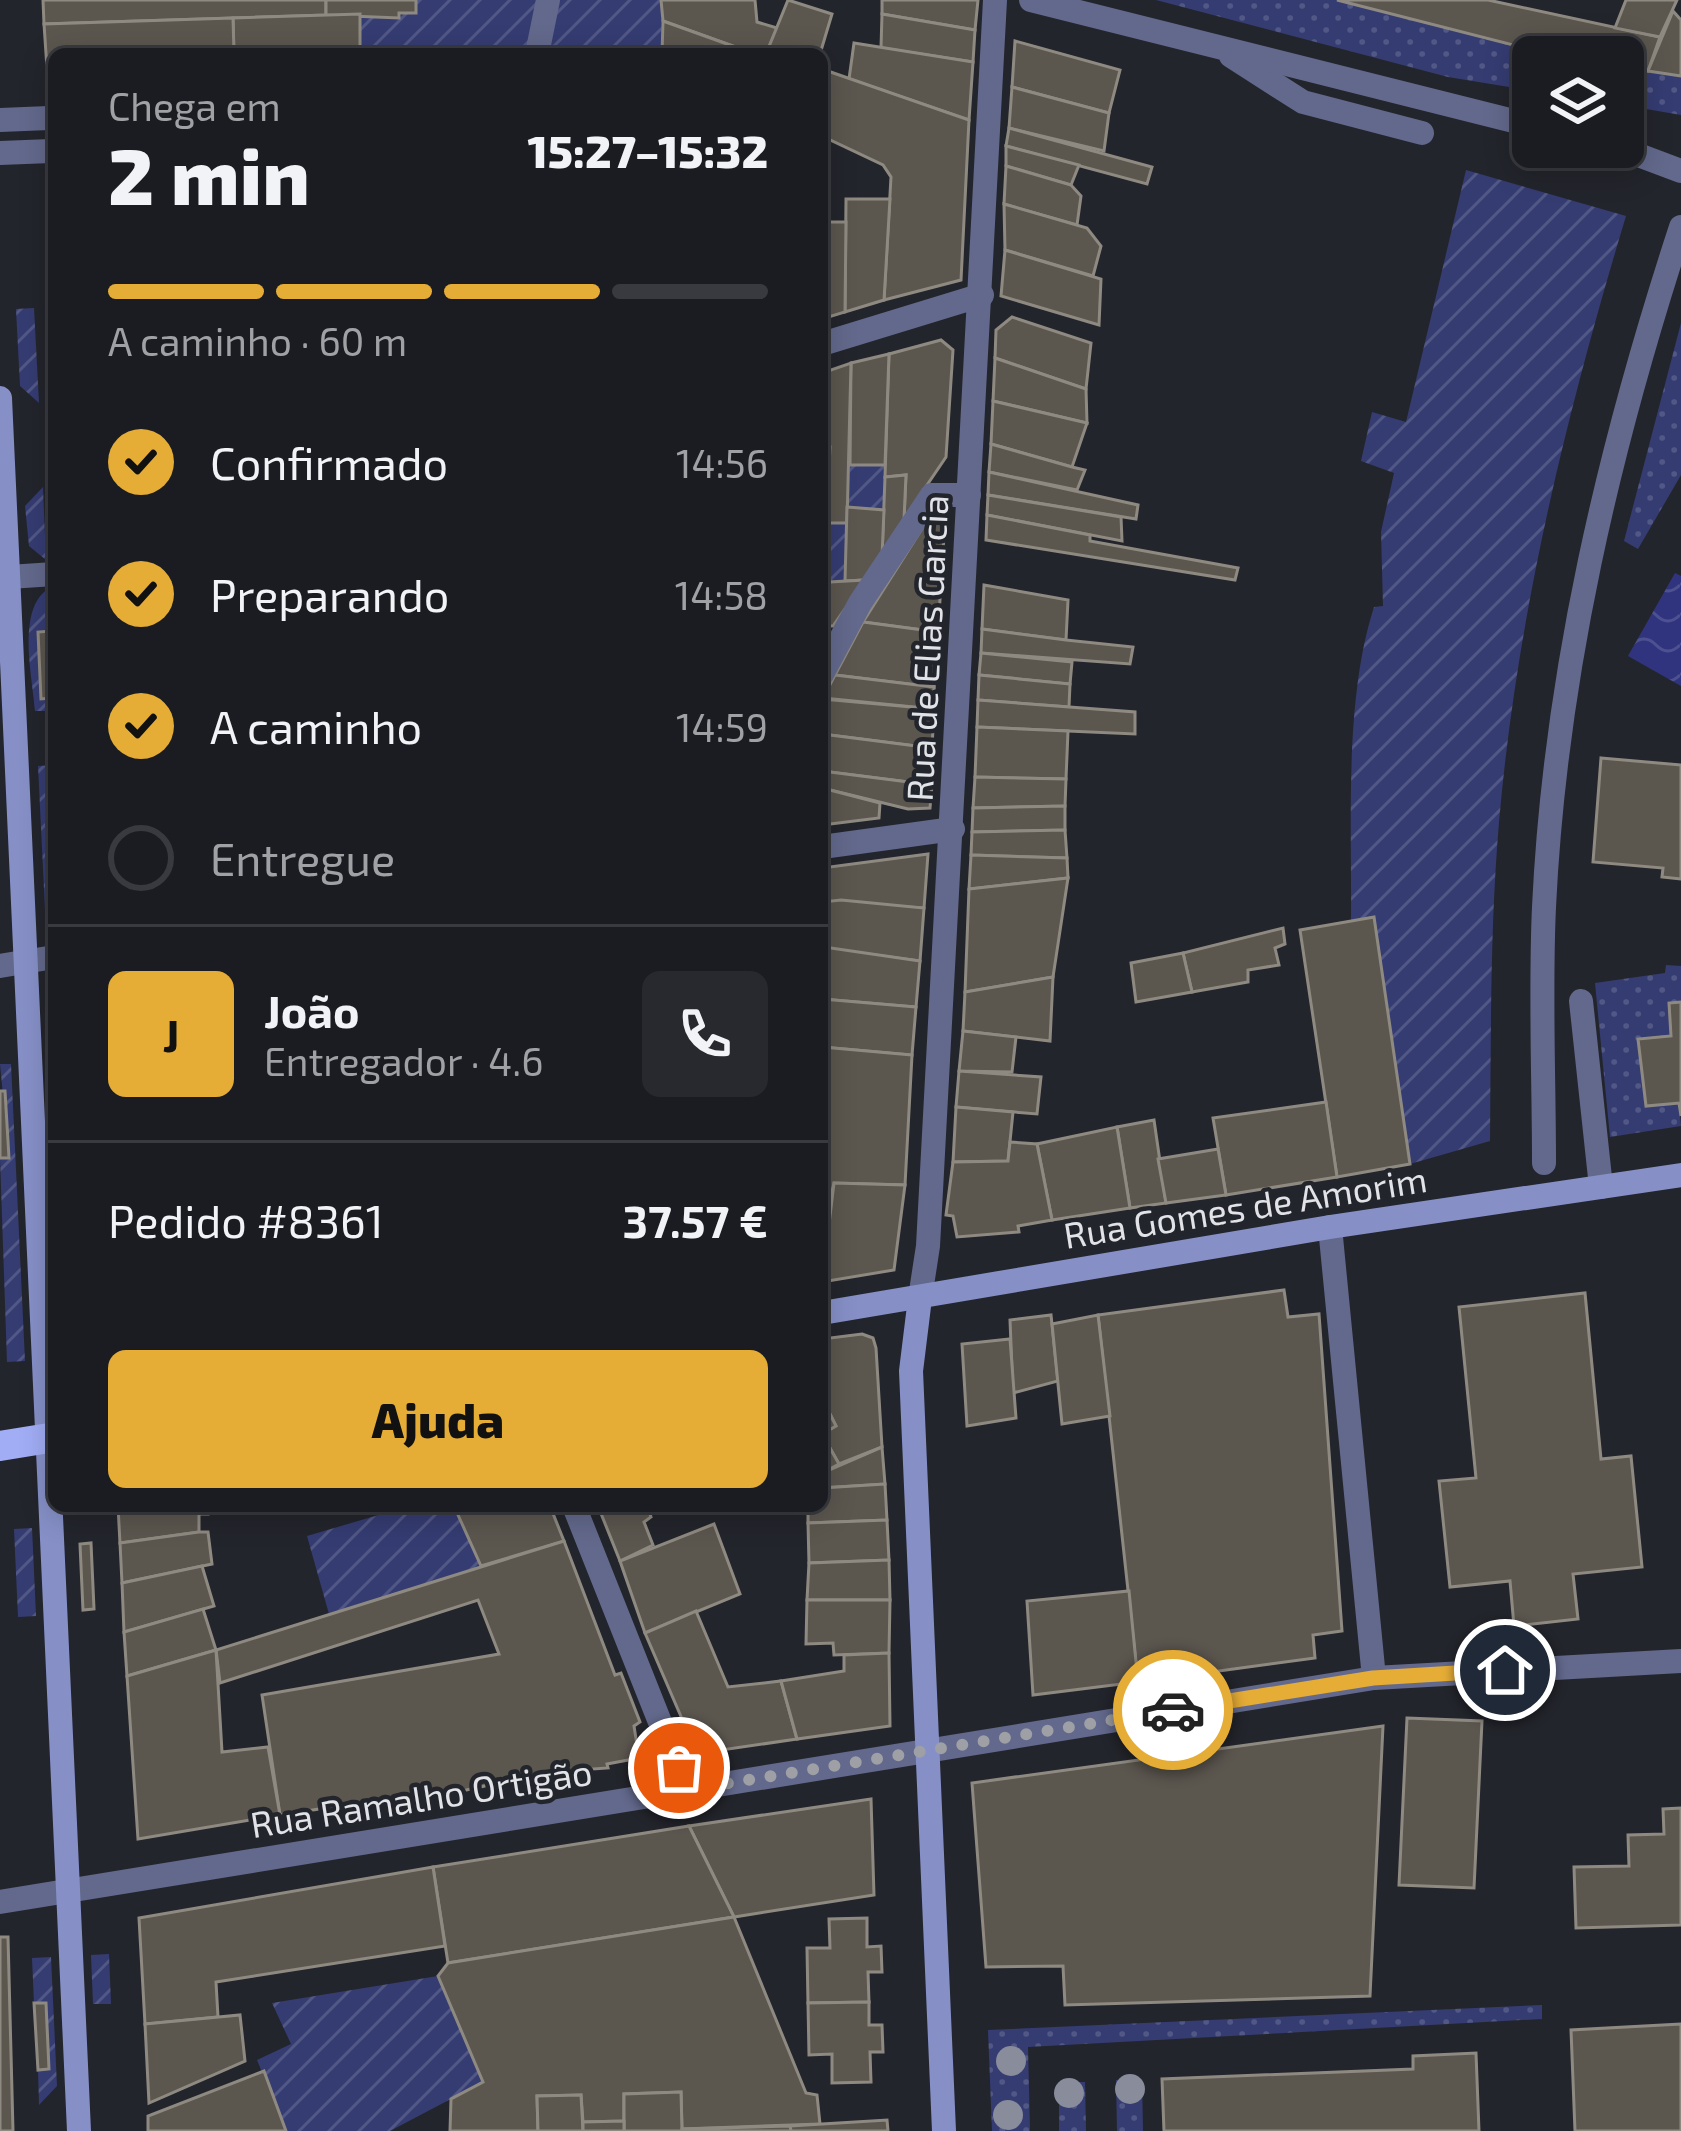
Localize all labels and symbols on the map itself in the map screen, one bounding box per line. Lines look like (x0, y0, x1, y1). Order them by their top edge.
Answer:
street label: Rua de Elias Garcia (896, 494, 956, 802)
street label: Rua Gomes de Amorim (1060, 1156, 1430, 1256)
pin (1454, 1619, 1556, 1721)
courier (1113, 1650, 1233, 1770)
pin (628, 1717, 730, 1819)
street label: Rua Ramalho Ortigão (247, 1749, 595, 1845)

